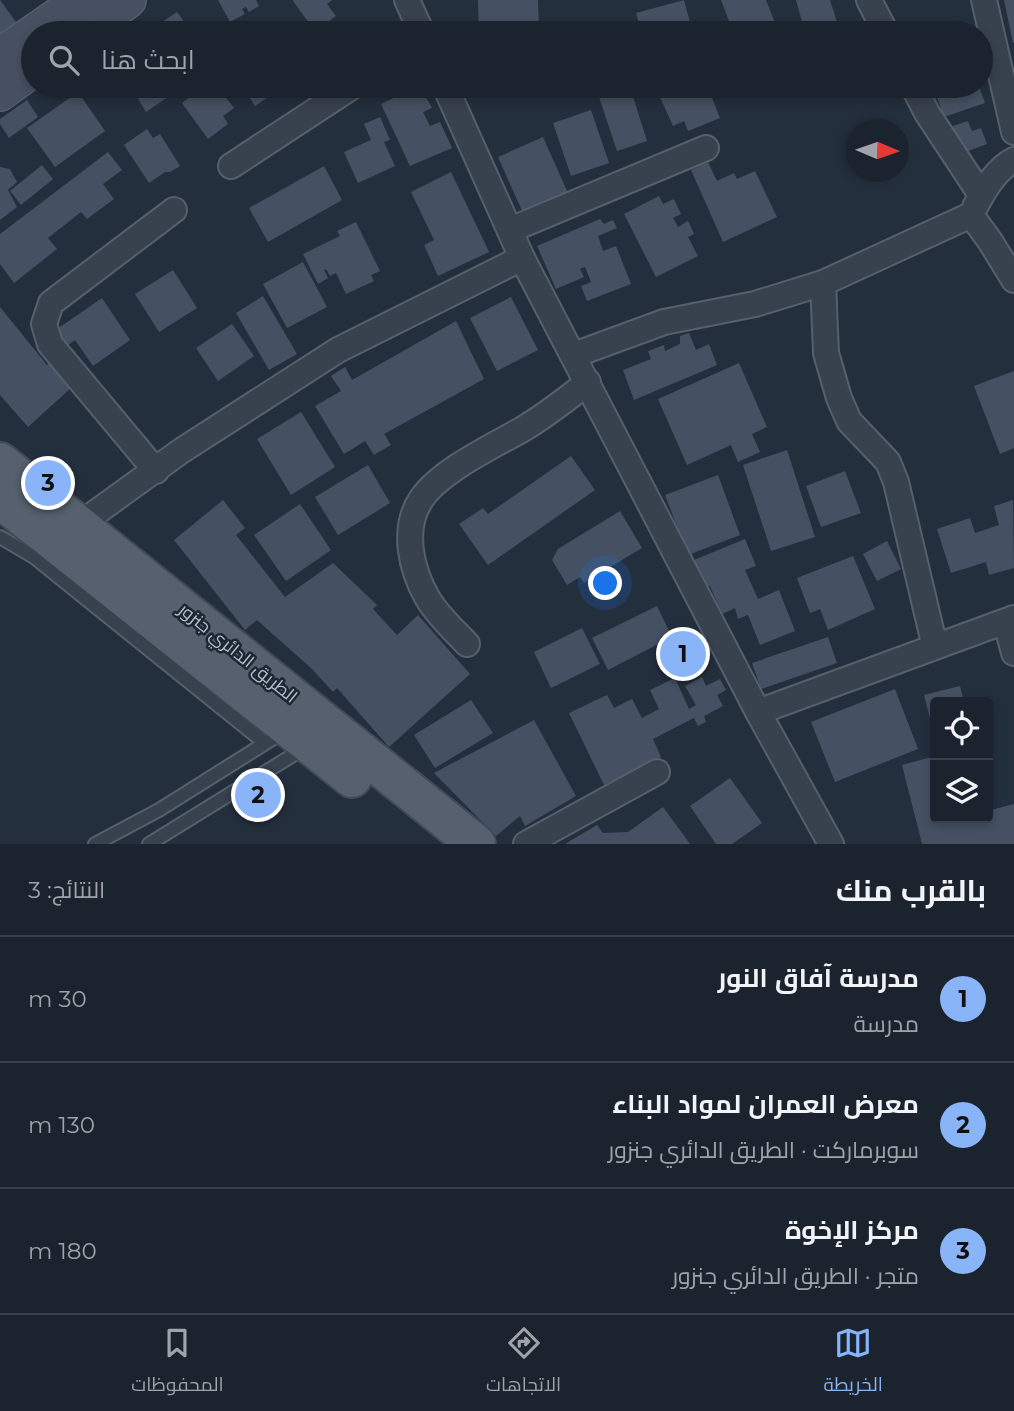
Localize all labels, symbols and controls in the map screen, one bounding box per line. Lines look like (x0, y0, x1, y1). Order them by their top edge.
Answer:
search box (21, 21, 993, 98)
icon: search (45, 41, 83, 79)
text: ابحث هنا (101, 44, 195, 76)
north arrow (846, 119, 909, 182)
pin: 3 (25, 457, 71, 509)
your location (588, 566, 622, 600)
street label: الطريق الدائري جنزور (172, 598, 302, 710)
pin: 1 (660, 628, 706, 680)
map controls (930, 697, 993, 823)
button: locate (930, 697, 993, 760)
button: layers (930, 760, 993, 823)
pin: 2 (235, 769, 281, 821)
text: بالقرب منك (836, 872, 986, 909)
text: النتائج: 3 (28, 876, 105, 904)
text: مدرسة آفاق النور (718, 962, 919, 994)
text: 30 m (28, 985, 87, 1013)
text: 1 (958, 985, 968, 1013)
text: مدرسة (854, 1010, 919, 1038)
text: معرض العمران لمواد البناء (612, 1088, 919, 1120)
text: 130 m (28, 1111, 95, 1139)
text: 2 (956, 1111, 970, 1139)
text: سوبرماركت · الطريق الدائري جنزور (608, 1136, 919, 1164)
text: مركز الإخوة (785, 1214, 919, 1246)
text: 180 m (28, 1237, 97, 1265)
text: 3 (956, 1237, 970, 1265)
text: متجر · الطريق الدائري جنزور (672, 1262, 919, 1290)
tab: المحفوظات (131, 1324, 224, 1402)
tab: الاتجاهات (486, 1324, 561, 1402)
tab: الخريطة (824, 1324, 883, 1402)

